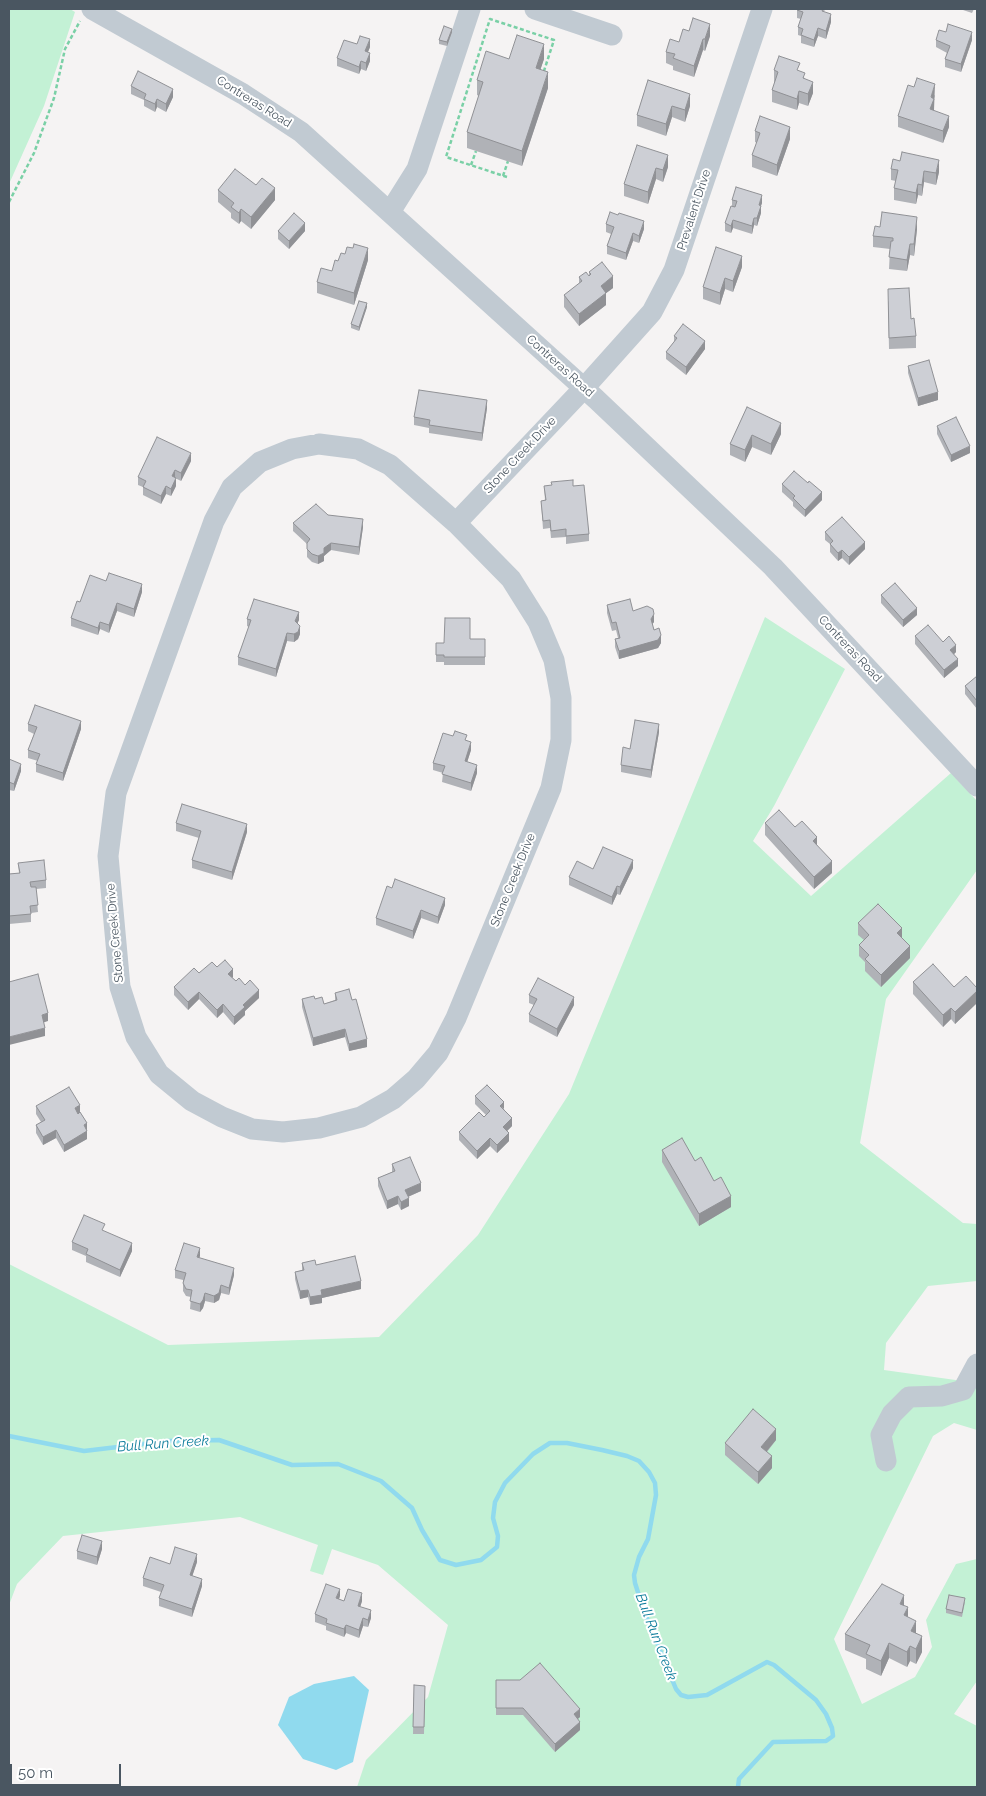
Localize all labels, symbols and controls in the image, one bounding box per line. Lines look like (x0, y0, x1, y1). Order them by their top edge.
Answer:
street label: Contreras Road (214, 73, 294, 131)
street label: Prevalent Drive (674, 168, 714, 252)
street label: Contreras Road (523, 332, 597, 400)
street label: Stone Creek Drive (481, 414, 559, 496)
street label: Contreras Road (815, 613, 885, 685)
street label: Stone Creek Drive (488, 831, 538, 929)
street label: Stone Creek Drive (103, 883, 127, 983)
water label: Bull Run Creek (117, 1432, 209, 1456)
water label: Bull Run Creek (632, 1591, 680, 1683)
scale bar (12, 1754, 124, 1786)
text: 50 m (18, 1764, 53, 1782)

